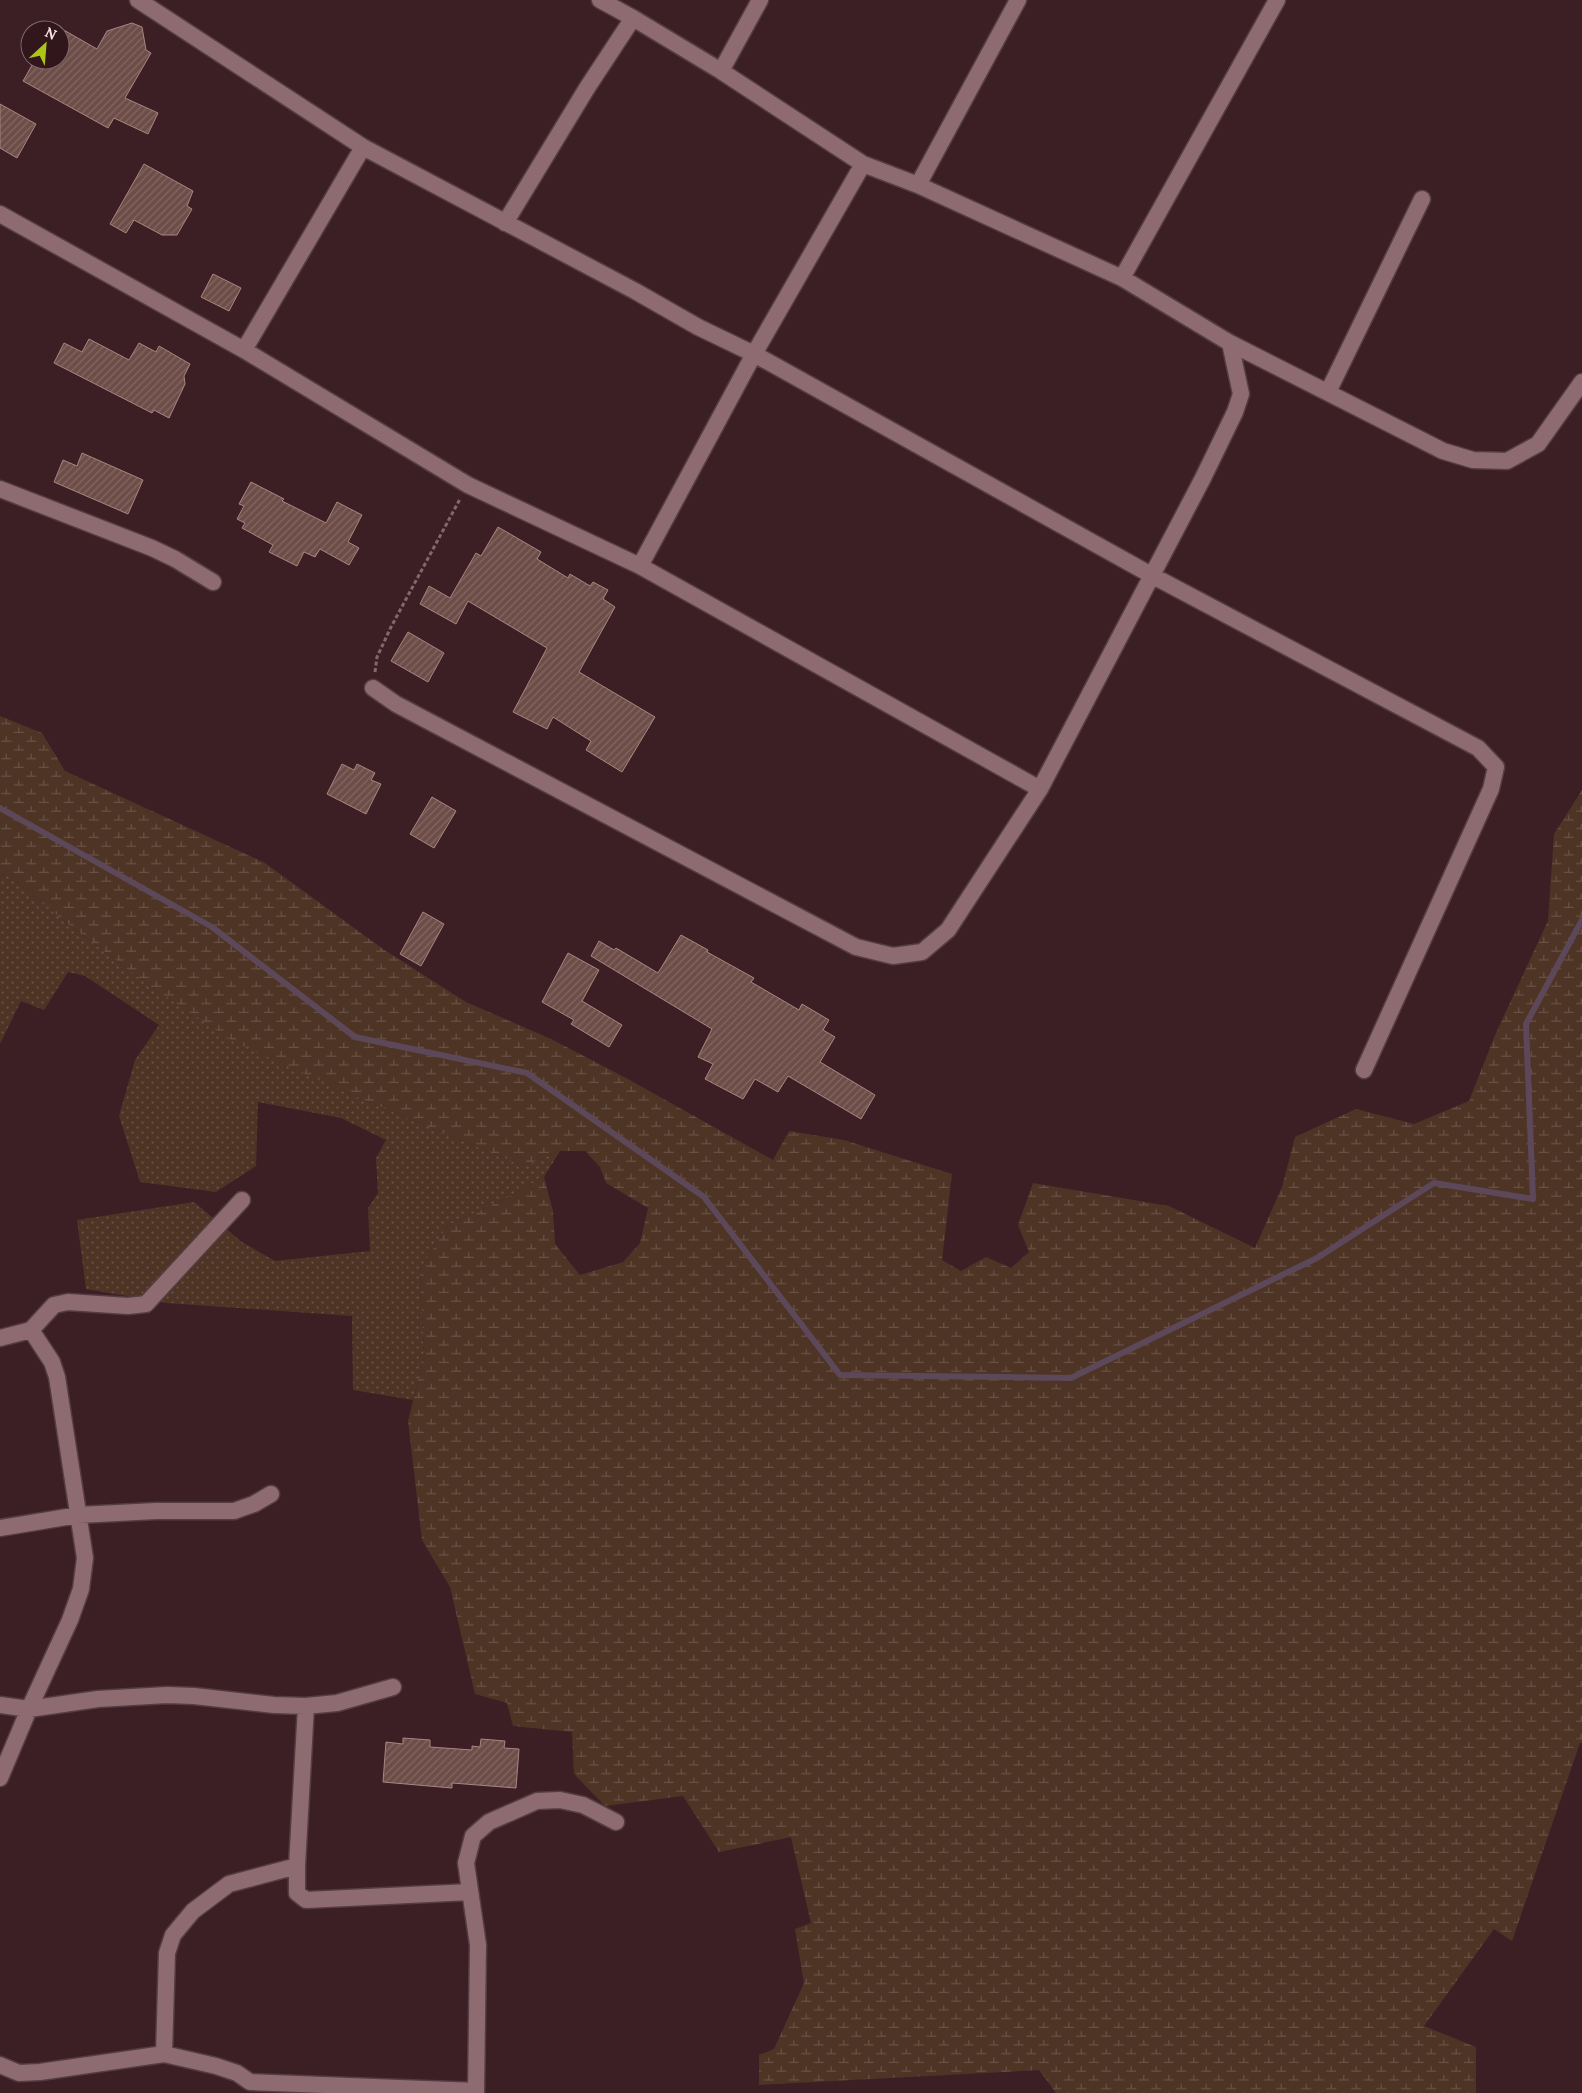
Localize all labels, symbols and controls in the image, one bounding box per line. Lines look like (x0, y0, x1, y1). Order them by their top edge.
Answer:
north arrow (20, 20, 70, 70)
text: N (42, 23, 60, 44)

